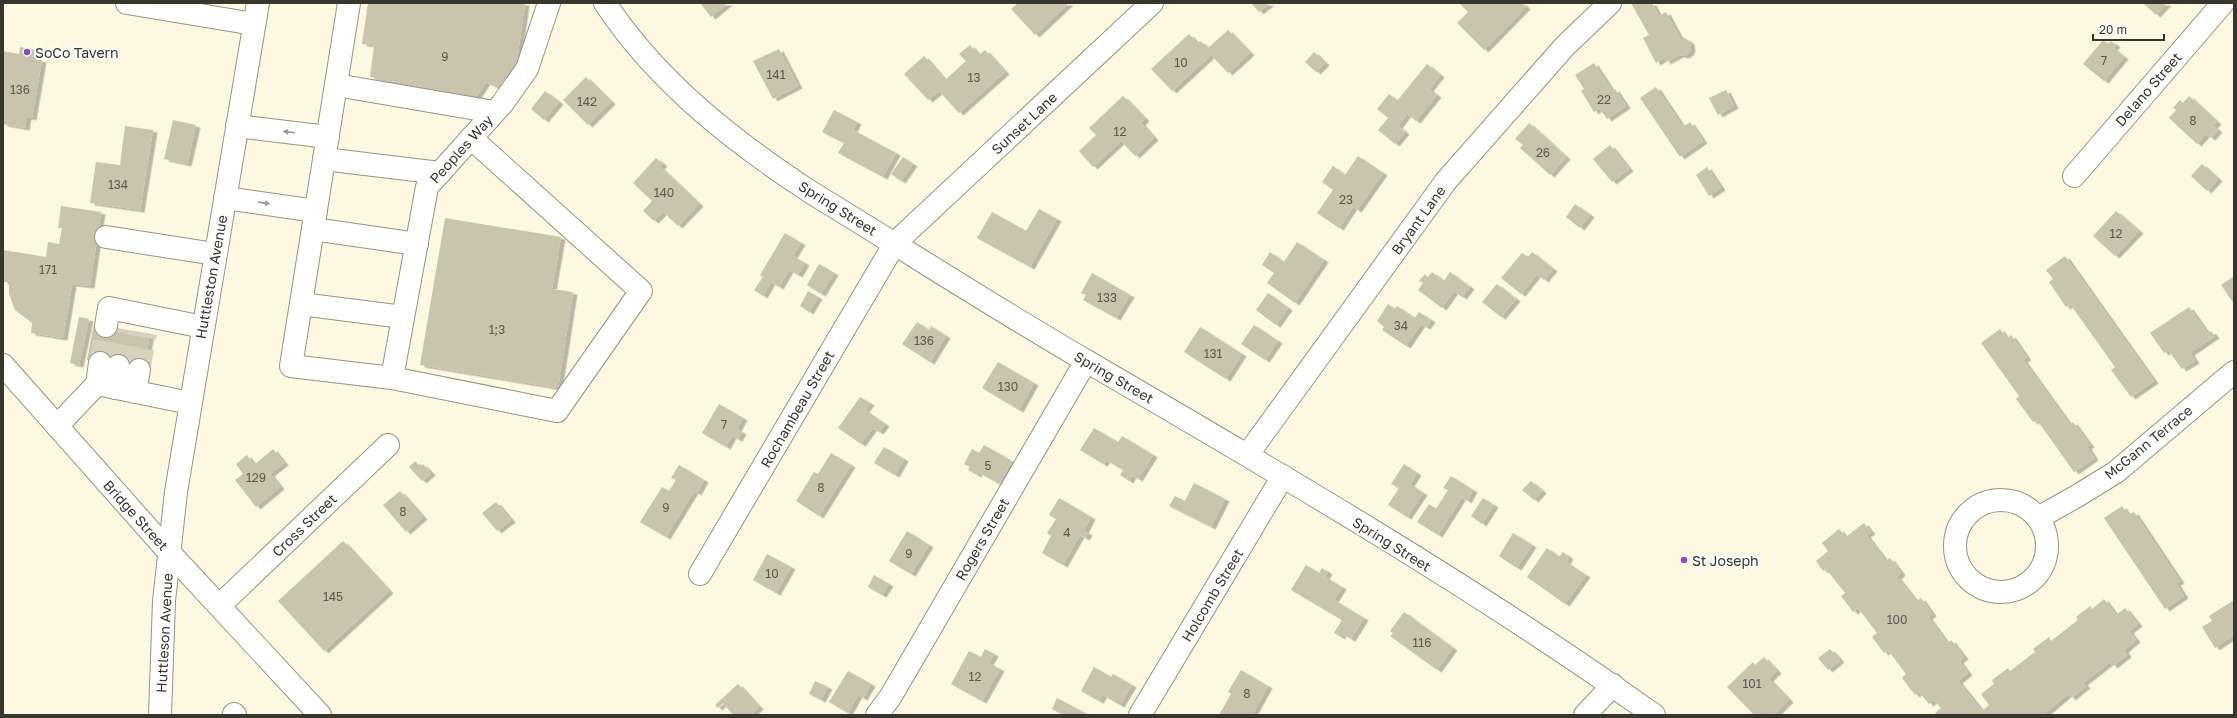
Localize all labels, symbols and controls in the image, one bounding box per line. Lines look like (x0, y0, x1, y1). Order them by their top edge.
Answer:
scale bar (2093, 16, 2164, 42)
text: 20 m (2099, 22, 2127, 37)
place label: SoCo Tavern (35, 44, 119, 61)
marker: SoCo Tavern (22, 47, 32, 57)
house number: 9 (441, 49, 449, 64)
street label: Delano Street (2111, 49, 2185, 129)
house number: 7 (2101, 53, 2107, 68)
house number: 10 (1174, 55, 1188, 70)
house number: 141 (767, 67, 786, 82)
house number: 13 (968, 70, 980, 85)
house number: 136 (10, 82, 30, 97)
street label: Sunset Lane (988, 88, 1060, 158)
house number: 22 (1597, 92, 1611, 107)
house number: 142 (577, 94, 597, 109)
street label: Peoples Way (426, 111, 496, 187)
house number: 8 (2189, 113, 2197, 128)
house number: 12 (1114, 124, 1126, 139)
one-way arrow (283, 129, 295, 135)
house number: 26 (1536, 145, 1550, 160)
house number: 134 (108, 177, 128, 192)
street label: Spring Street (796, 177, 880, 239)
street label: Bryant Lane (1387, 182, 1449, 258)
house number: 140 (654, 185, 674, 200)
house number: 23 (1339, 192, 1353, 207)
one-way arrow (257, 200, 270, 206)
street label: Huttleston Avenue (192, 214, 230, 340)
house number: 12 (2110, 226, 2122, 241)
house number: 171 (39, 262, 57, 277)
house number: 133 (1097, 290, 1117, 305)
house number: 34 (1394, 318, 1408, 333)
house number: 1;3 (489, 322, 505, 337)
house number: 136 (914, 333, 934, 348)
house number: 131 (1204, 346, 1223, 361)
street label: Rochambeau Street (757, 347, 837, 471)
street label: Spring Street (1071, 347, 1157, 407)
house number: 130 (998, 379, 1018, 394)
street label: McGann Terrace (2101, 401, 2195, 483)
house number: 7 (721, 417, 727, 432)
house number: 5 (985, 458, 992, 473)
house number: 129 (246, 470, 266, 485)
street label: Bridge Street (100, 476, 172, 554)
house number: 8 (817, 480, 825, 495)
street label: Cross Street (268, 490, 340, 560)
street label: Rogers Street (952, 495, 1012, 583)
house number: 9 (662, 500, 670, 515)
house number: 8 (399, 504, 407, 519)
street label: Spring Street (1350, 513, 1434, 575)
house number: 4 (1063, 525, 1071, 540)
street label: Holcomb Street (1178, 545, 1246, 645)
house number: 9 (905, 546, 913, 561)
place label: St Joseph (1692, 552, 1759, 569)
marker: St Joseph (1679, 555, 1689, 565)
house number: 10 (765, 566, 779, 581)
street label: Huttleson Avenue (152, 573, 176, 693)
house number: 145 (323, 589, 343, 604)
house number: 100 (1887, 612, 1907, 627)
house number: 116 (1413, 635, 1431, 650)
house number: 12 (969, 669, 981, 684)
house number: 101 (1742, 676, 1762, 691)
house number: 8 (1243, 686, 1251, 701)

